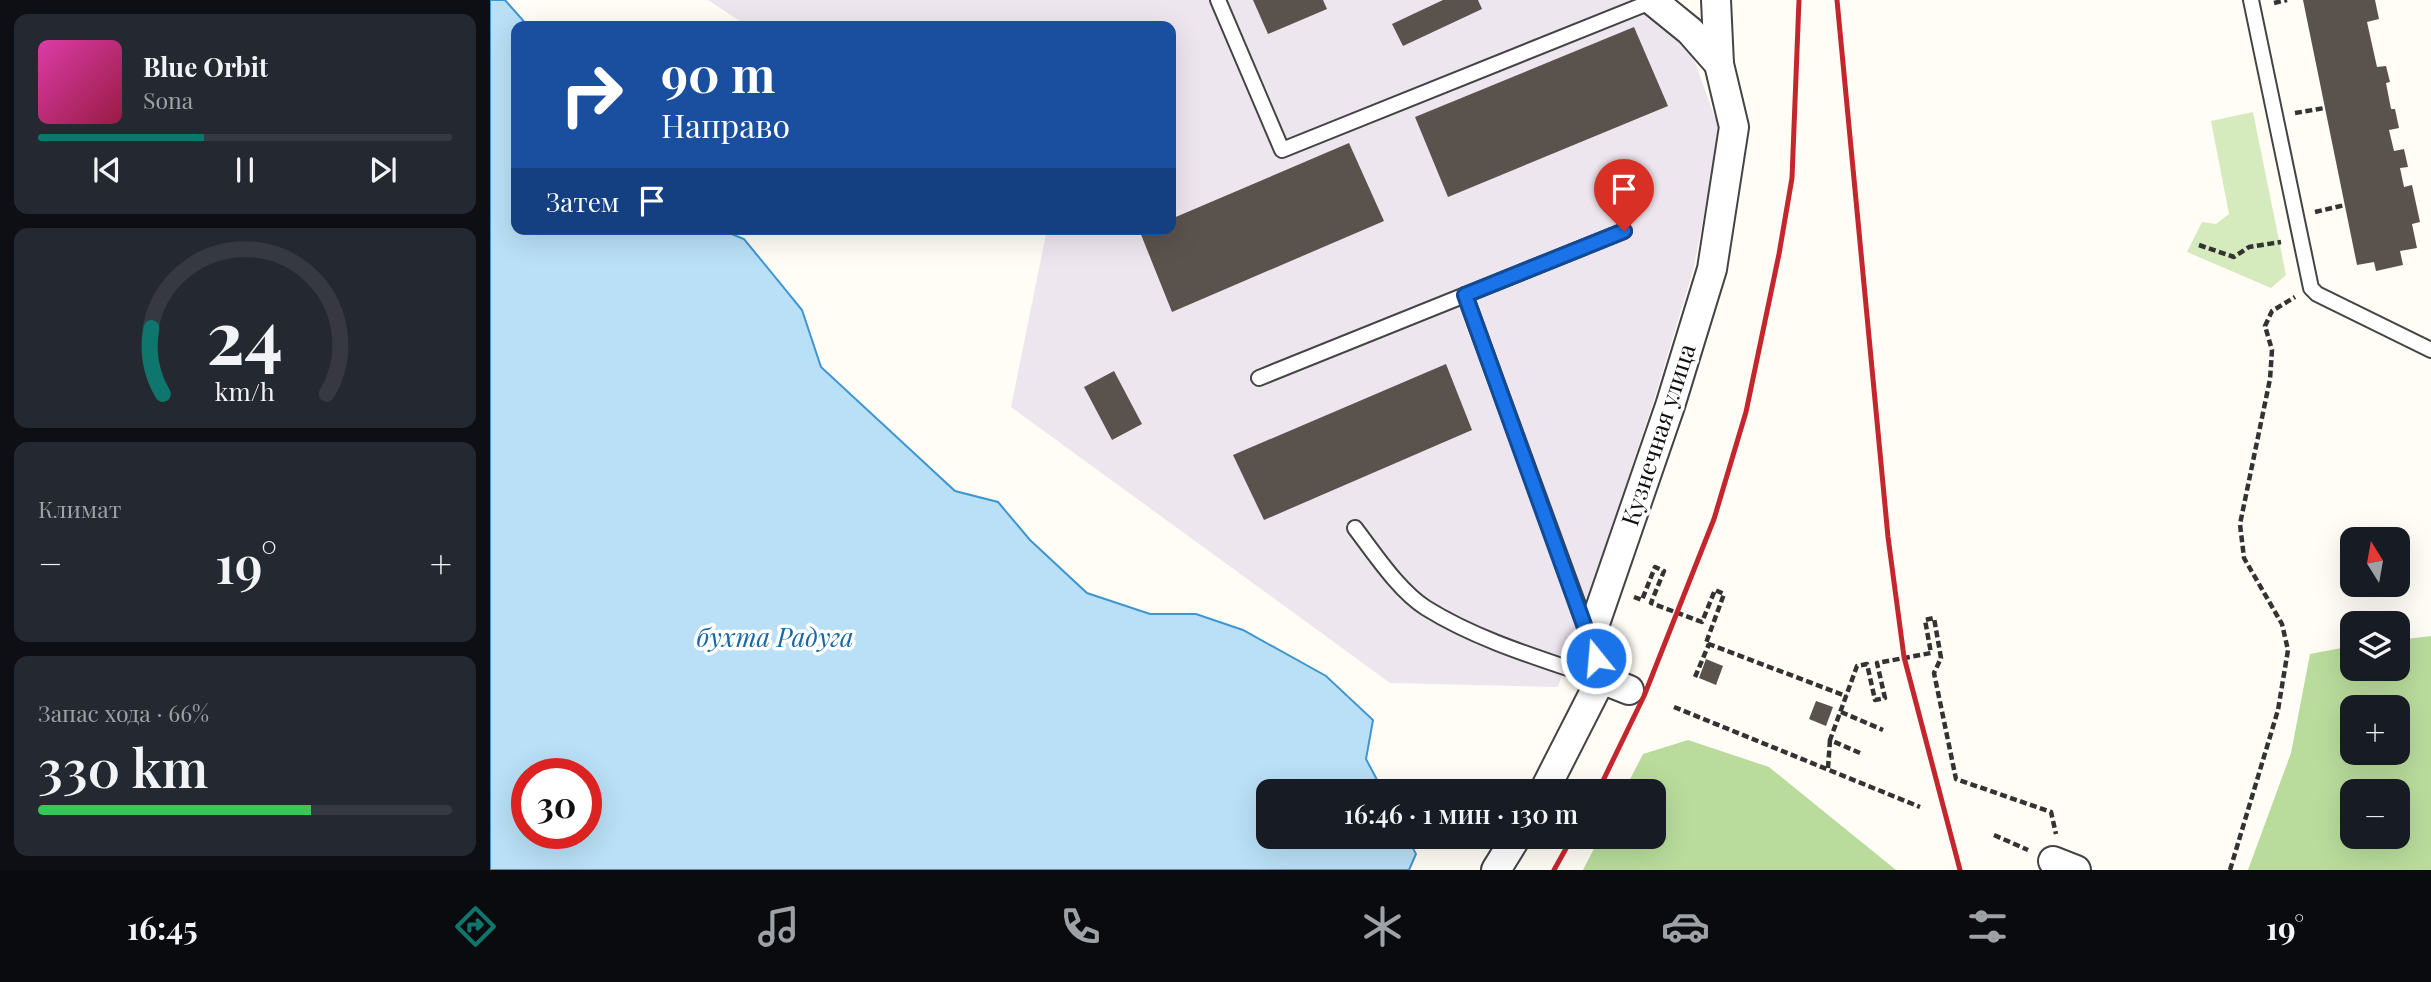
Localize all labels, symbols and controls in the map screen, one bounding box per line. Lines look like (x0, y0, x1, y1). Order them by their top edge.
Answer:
text: 90 m (661, 40, 775, 105)
text: Blue Orbit (143, 49, 268, 84)
icon: right (546, 49, 637, 140)
text: Sona (143, 84, 193, 115)
text: Направо (661, 103, 790, 146)
icon: previous (88, 151, 126, 189)
icon: pause (226, 151, 264, 189)
icon: next (364, 151, 402, 189)
pin (1594, 159, 1654, 231)
icon: arrive (1605, 170, 1643, 208)
icon: arrive (633, 182, 671, 220)
text: Затем (546, 184, 619, 219)
text: 24 (207, 285, 283, 382)
street label: Кузнечная улица (1613, 339, 1702, 529)
text: km/h (215, 374, 275, 407)
text: Климат (38, 493, 121, 524)
north arrow (2340, 527, 2410, 597)
map controls (2340, 527, 2410, 849)
text: 19° (215, 528, 277, 597)
text: − (38, 537, 63, 588)
text: + (430, 537, 452, 588)
button: layers (2340, 611, 2410, 681)
water label: бухта Радуга (696, 619, 854, 654)
position arrow (1559, 621, 1633, 695)
button: + (2340, 695, 2410, 765)
text: Запас хода · 66% (38, 697, 209, 728)
text: 330 km (38, 732, 208, 801)
speed limit sign: 30 (511, 758, 602, 849)
button: − (2340, 779, 2410, 849)
text: 16:46 · 1 мин · 130 m (1344, 796, 1578, 831)
icon: directions (451, 902, 500, 951)
icon: music (754, 902, 803, 951)
icon: phone (1056, 902, 1105, 951)
icon: climate (1358, 902, 1407, 951)
icon: car (1661, 902, 1710, 951)
icon: filters (1963, 902, 2012, 951)
text: 16:45 (127, 905, 198, 948)
text: 19° (2266, 905, 2304, 948)

